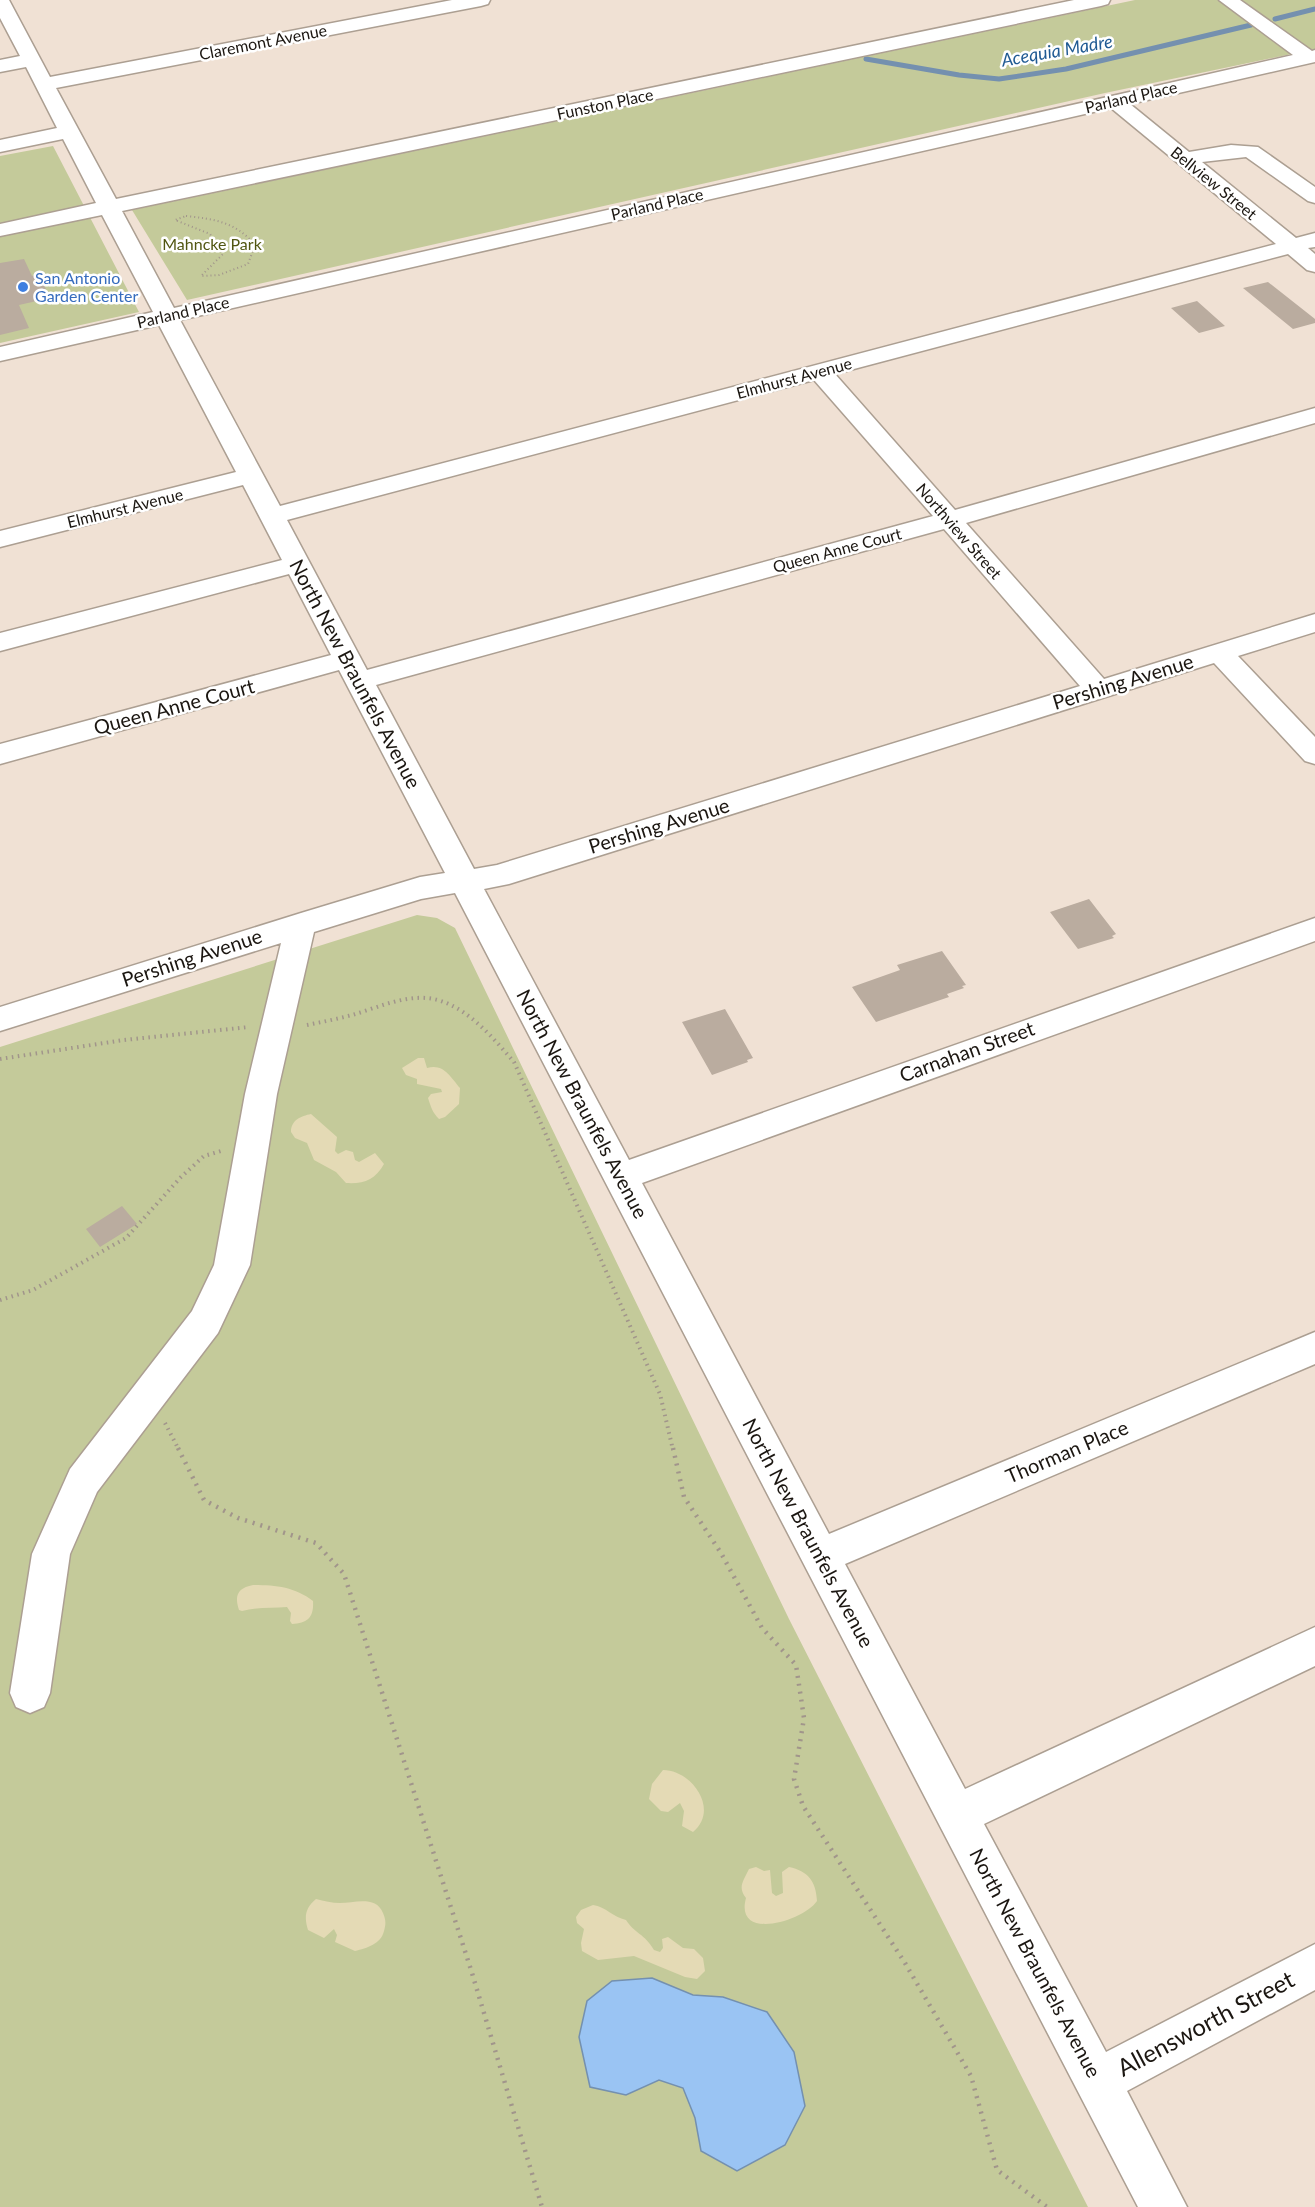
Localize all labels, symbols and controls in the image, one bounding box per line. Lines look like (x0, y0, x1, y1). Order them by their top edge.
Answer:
street label: Claremont Avenue (197, 20, 328, 63)
water label: Acequia Madre (999, 29, 1114, 71)
street label: Parland Place (1083, 77, 1179, 116)
street label: Funston Place (555, 84, 655, 123)
street label: Bellview Street (1167, 142, 1261, 223)
street label: Parland Place (609, 184, 705, 223)
park label: Mahncke Park (162, 234, 263, 253)
place label: San Antonio Garden Center (35, 268, 138, 305)
marker: San Antonio Garden Center (16, 280, 30, 294)
street label: Parland Place (135, 292, 231, 331)
street label: Elmhurst Avenue (734, 353, 854, 402)
street label: Northview Street (913, 479, 1006, 582)
street label: Elmhurst Avenue (65, 484, 185, 531)
street label: Queen Anne Court (771, 523, 903, 576)
street label: North New Braunfels Avenue (285, 555, 427, 792)
street label: Pershing Avenue (1049, 648, 1196, 714)
street label: Queen Anne Court (91, 673, 257, 739)
street label: Pershing Avenue (585, 792, 732, 858)
street label: Pershing Avenue (119, 923, 265, 991)
street label: North New Braunfels Avenue (512, 985, 654, 1222)
street label: Carnahan Street (896, 1016, 1037, 1087)
street label: North New Braunfels Avenue (738, 1414, 880, 1651)
street label: Thorman Place (1002, 1415, 1131, 1488)
street label: North New Braunfels Avenue (965, 1844, 1107, 2081)
street label: Allensworth Street (1112, 1964, 1299, 2082)

